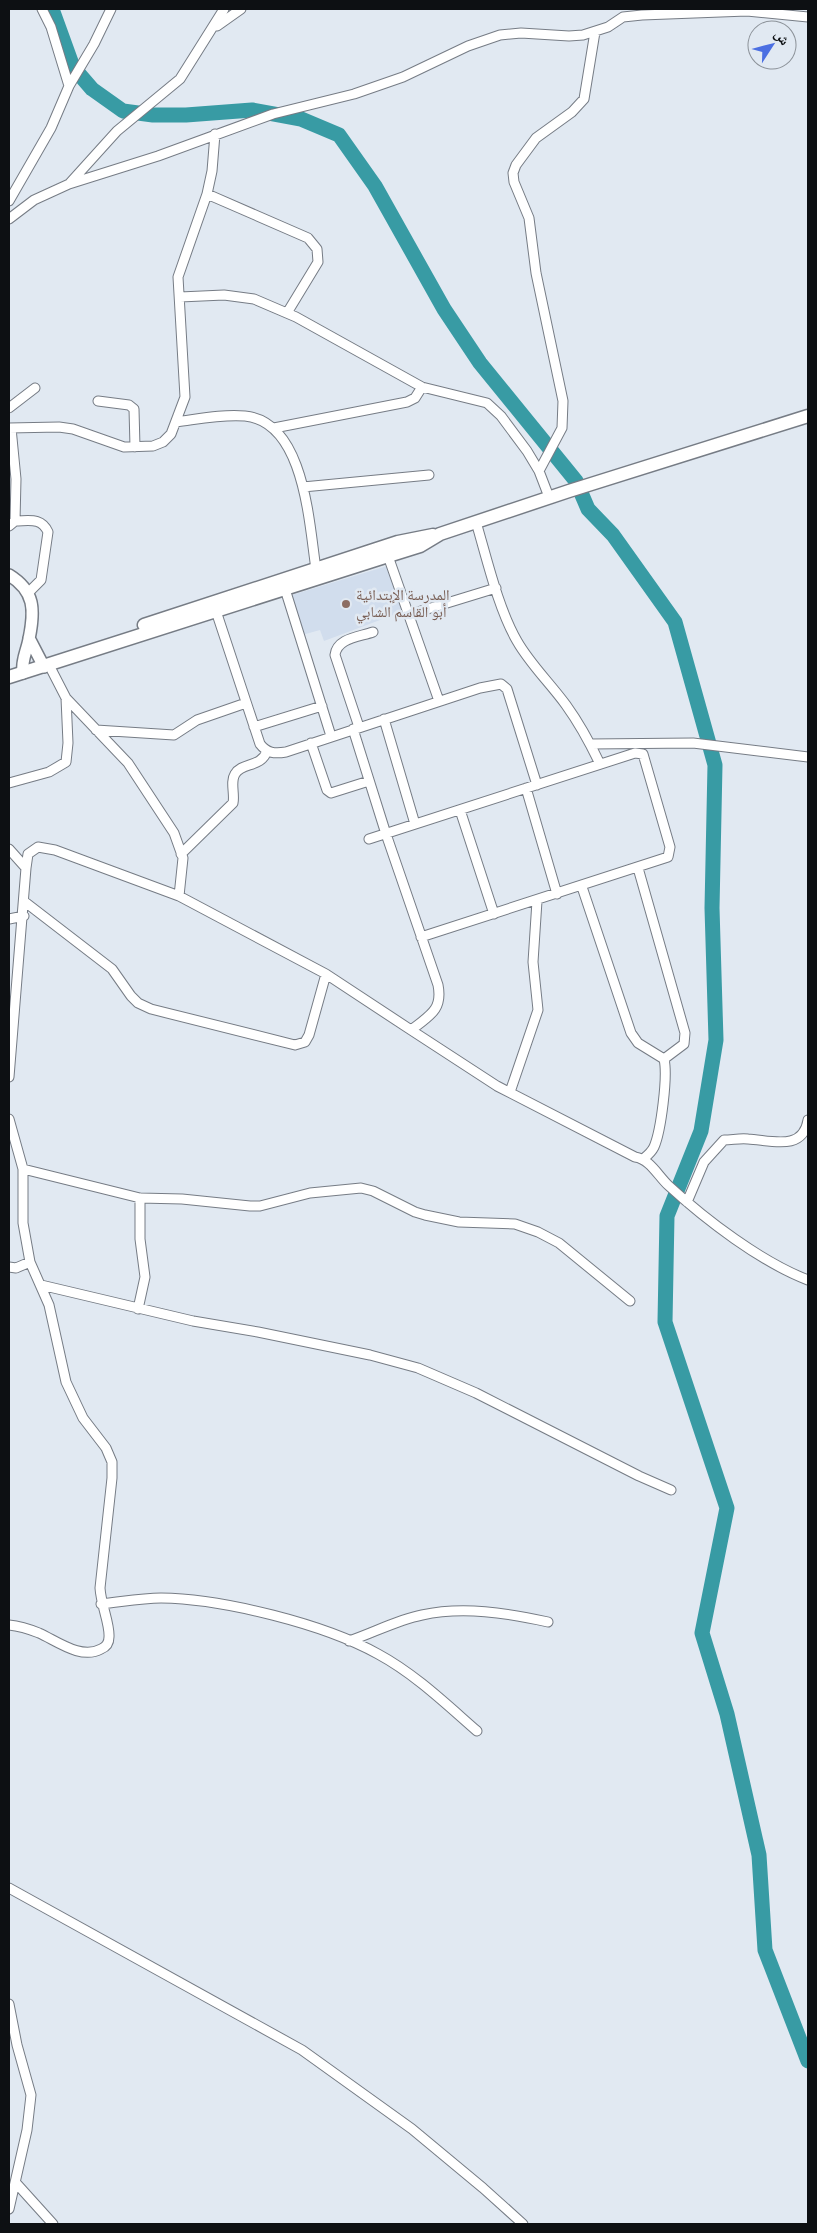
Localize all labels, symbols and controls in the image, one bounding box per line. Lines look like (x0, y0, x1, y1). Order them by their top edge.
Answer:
north arrow (747, 20, 797, 70)
text: ش (771, 26, 794, 49)
place label: المدرسة الإبتدائية أبو القاسم الشابي (356, 585, 450, 624)
marker: المدرسة الإبتدائية أبو القاسم الشابي (340, 598, 352, 610)

